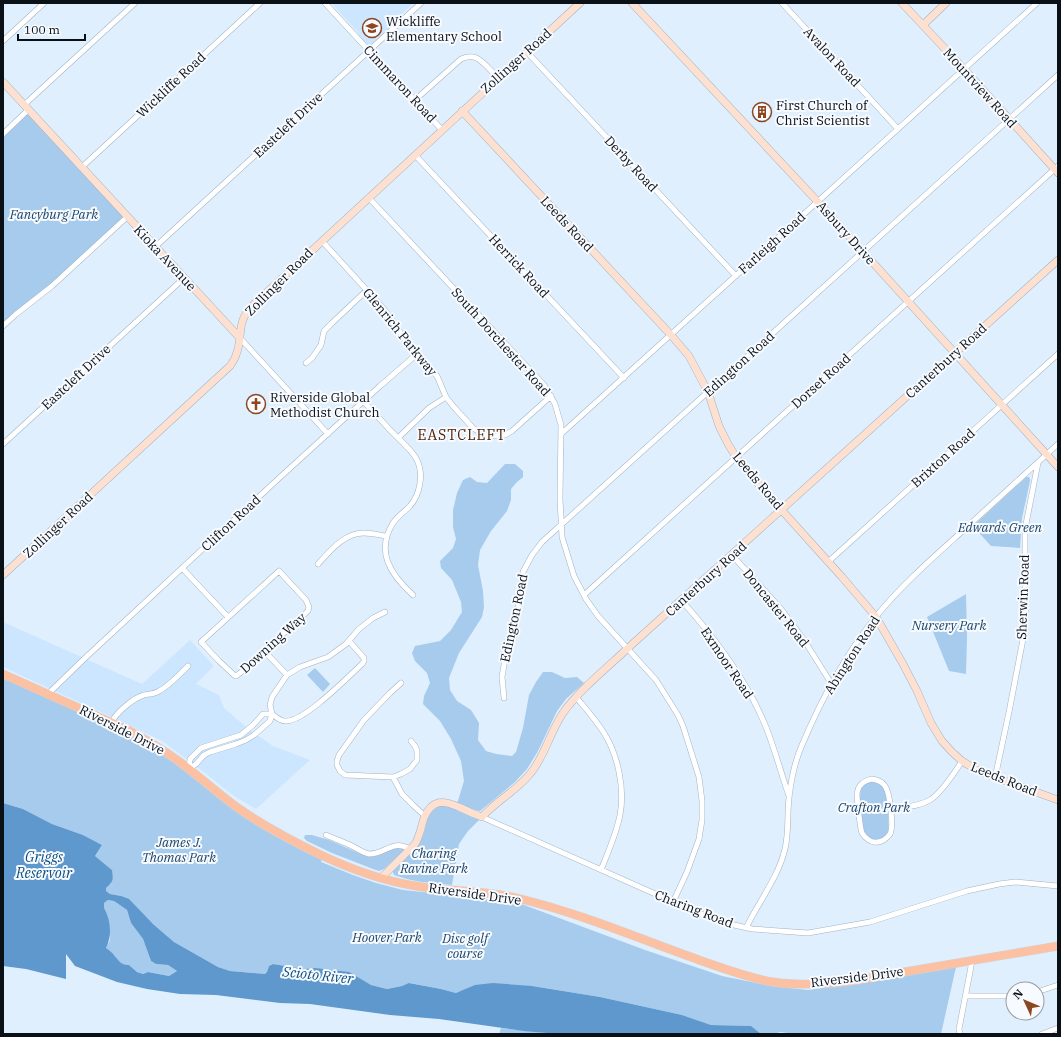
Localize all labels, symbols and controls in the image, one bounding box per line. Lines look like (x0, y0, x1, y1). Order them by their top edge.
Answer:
place label: Wickliffe Elementary School (386, 13, 502, 45)
scale bar (18, 16, 85, 42)
school or university icon: Wickliffe Elementary School (361, 17, 383, 39)
text: 100 m (24, 22, 60, 37)
street label: Avalon Road (800, 23, 864, 91)
street label: Zollinger Road (477, 25, 555, 97)
street label: Cimmaron Road (360, 42, 440, 126)
street label: Mountview Road (940, 45, 1020, 132)
street label: Wickliffe Road (133, 49, 209, 121)
street label: Eastcleft Drive (250, 89, 326, 161)
place label: First Church of Christ Scientist (776, 97, 870, 129)
building icon: First Church of Christ Scientist (751, 101, 773, 123)
street label: Derby Road (601, 132, 661, 196)
street label: Leeds Road (537, 193, 597, 255)
street label: Asbury Drive (813, 198, 879, 268)
park label: Fancyburg Park (9, 206, 98, 223)
street label: Farleigh Road (735, 208, 809, 278)
street label: Kioka Avenue (130, 221, 200, 295)
street label: Herrick Road (485, 231, 553, 302)
street label: Zollinger Road (241, 244, 317, 320)
street label: Glenrich Parkway (359, 284, 441, 380)
street label: South Dorchester Road (448, 284, 554, 400)
street label: Canterbury Road (902, 320, 990, 402)
street label: Edington Road (700, 328, 778, 400)
street label: Eastcleft Drive (38, 341, 114, 413)
street label: Dorset Road (788, 350, 854, 412)
place label: Riverside Global Methodist Church (270, 389, 380, 421)
church icon: Riverside Global Methodist Church (245, 393, 267, 415)
street label: Brixton Road (908, 425, 979, 491)
district label: EASTCLEFT (418, 426, 506, 444)
street label: Leeds Road (729, 449, 787, 513)
street label: Zollinger Road (19, 488, 97, 562)
street label: Clifton Road (198, 491, 264, 555)
park label: Edwards Green (957, 519, 1043, 536)
street label: Canterbury Road (662, 538, 750, 620)
street label: Sherwin Road (1013, 554, 1033, 640)
street label: Doncaster Road (739, 565, 813, 651)
street label: Edington Road (496, 572, 532, 664)
street label: Downing Way (236, 609, 310, 677)
street label: Abington Road (820, 612, 884, 698)
park label: Nursery Park (911, 617, 986, 634)
street label: Exmoor Road (697, 624, 757, 702)
street label: Riverside Drive (76, 701, 168, 759)
street label: Leeds Road (968, 758, 1040, 800)
park label: Crafton Park (838, 799, 910, 816)
park label: James J. Thomas Park (142, 834, 216, 866)
park label: Charing Ravine Park (399, 845, 468, 877)
water label: Griggs Reservoir (15, 848, 73, 882)
street label: Riverside Drive (428, 879, 523, 909)
street label: Charing Road (652, 886, 736, 932)
park label: Hoover Park (351, 929, 422, 946)
park label: Disc golf course (441, 930, 491, 962)
water label: Scioto River (281, 962, 355, 988)
street label: Riverside Drive (810, 963, 904, 991)
north arrow (1005, 981, 1045, 1021)
text: N (1010, 986, 1026, 1002)

